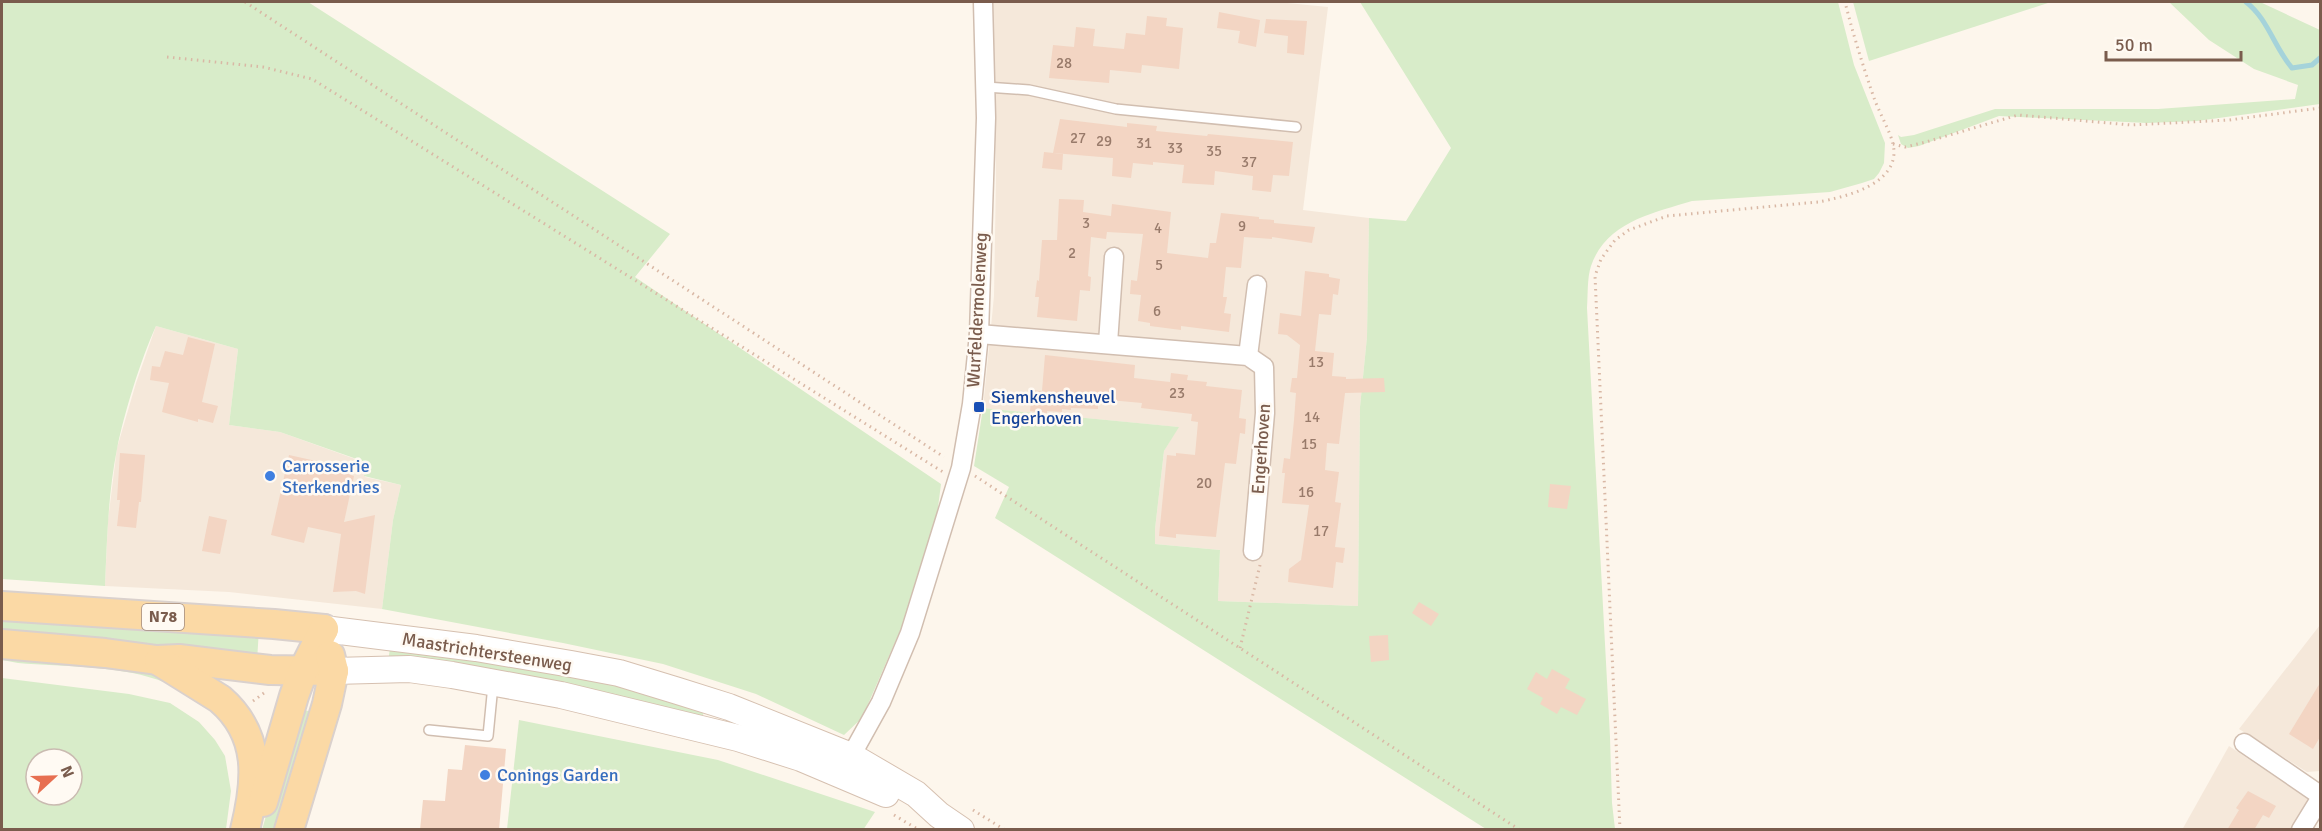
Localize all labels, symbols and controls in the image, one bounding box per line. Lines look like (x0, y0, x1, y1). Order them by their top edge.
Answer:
scale bar (2106, 24, 2241, 62)
text: 50 m (2115, 34, 2153, 56)
house number: 28 (1056, 54, 1072, 72)
house number: 27 (1070, 129, 1086, 147)
house number: 29 (1096, 132, 1112, 150)
house number: 31 (1136, 134, 1152, 152)
house number: 33 (1167, 139, 1183, 157)
house number: 35 (1206, 142, 1222, 160)
house number: 37 (1241, 153, 1257, 171)
house number: 3 (1082, 214, 1090, 232)
house number: 9 (1238, 217, 1246, 235)
house number: 4 (1154, 219, 1162, 237)
street label: Wurfeldermolenweg (962, 232, 992, 388)
house number: 2 (1068, 244, 1076, 262)
house number: 5 (1155, 256, 1163, 274)
house number: 6 (1153, 302, 1161, 320)
house number: 13 (1308, 353, 1324, 371)
house number: 23 (1169, 384, 1185, 402)
place label: Siemkensheuvel Engerhoven (991, 386, 1116, 429)
marker: Siemkensheuvel Engerhoven (972, 400, 986, 414)
street label: Engerhoven (1247, 403, 1275, 495)
house number: 14 (1304, 408, 1320, 426)
house number: 15 (1301, 435, 1317, 453)
place label: Carrosserie Sterkendries (282, 455, 380, 498)
marker: Carrosserie Sterkendries (263, 469, 277, 483)
house number: 20 (1196, 474, 1212, 492)
house number: 16 (1298, 483, 1314, 501)
house number: 17 (1313, 522, 1329, 540)
road number: N78 (142, 604, 184, 630)
street label: Maastrichtersteenweg (400, 628, 574, 676)
north arrow (24, 747, 84, 807)
text: N (56, 763, 78, 781)
place label: Conings Garden (497, 764, 618, 786)
marker: Conings Garden (478, 768, 492, 782)

